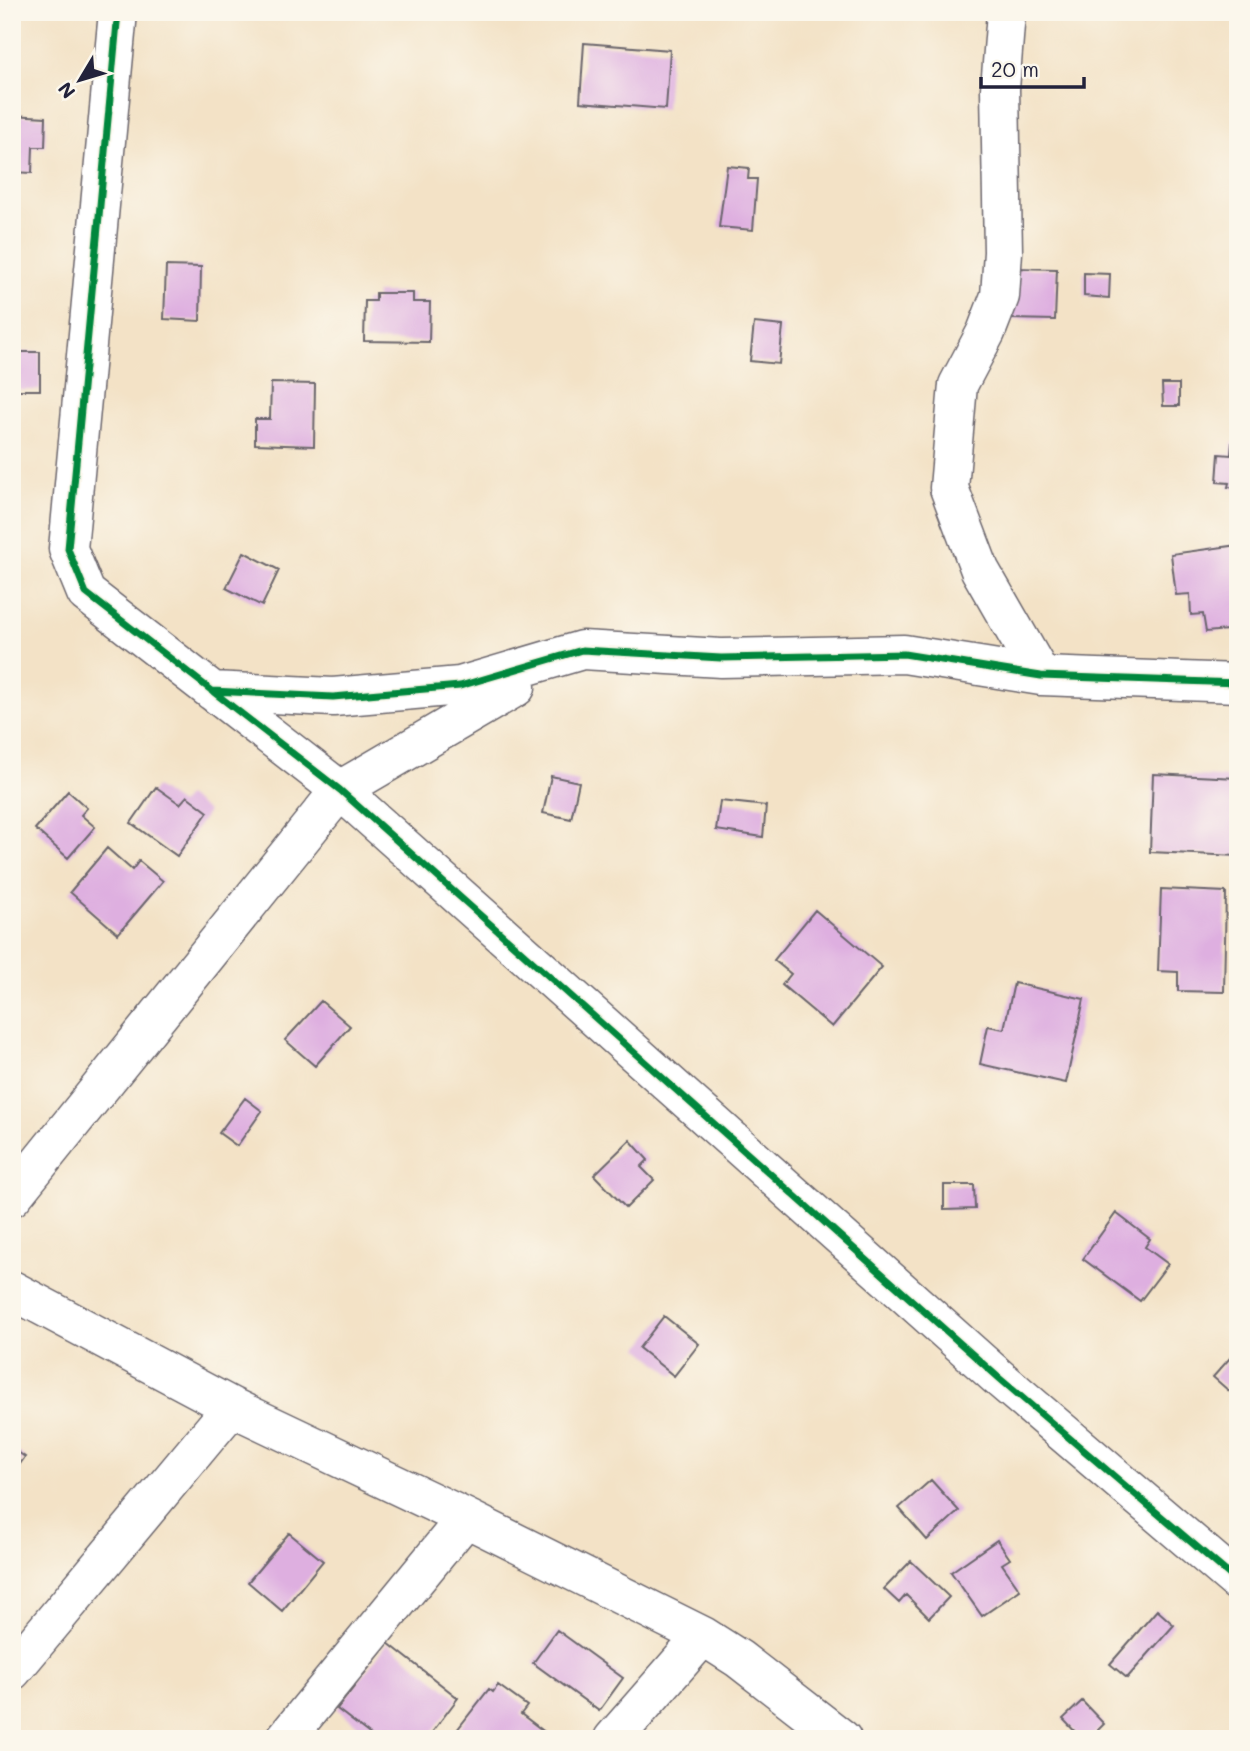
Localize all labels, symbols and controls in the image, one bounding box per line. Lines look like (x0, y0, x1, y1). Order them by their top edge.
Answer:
north arrow (46, 46, 116, 116)
scale bar (981, 46, 1084, 90)
text: 20 m (991, 55, 1039, 82)
text: N (52, 77, 80, 104)

